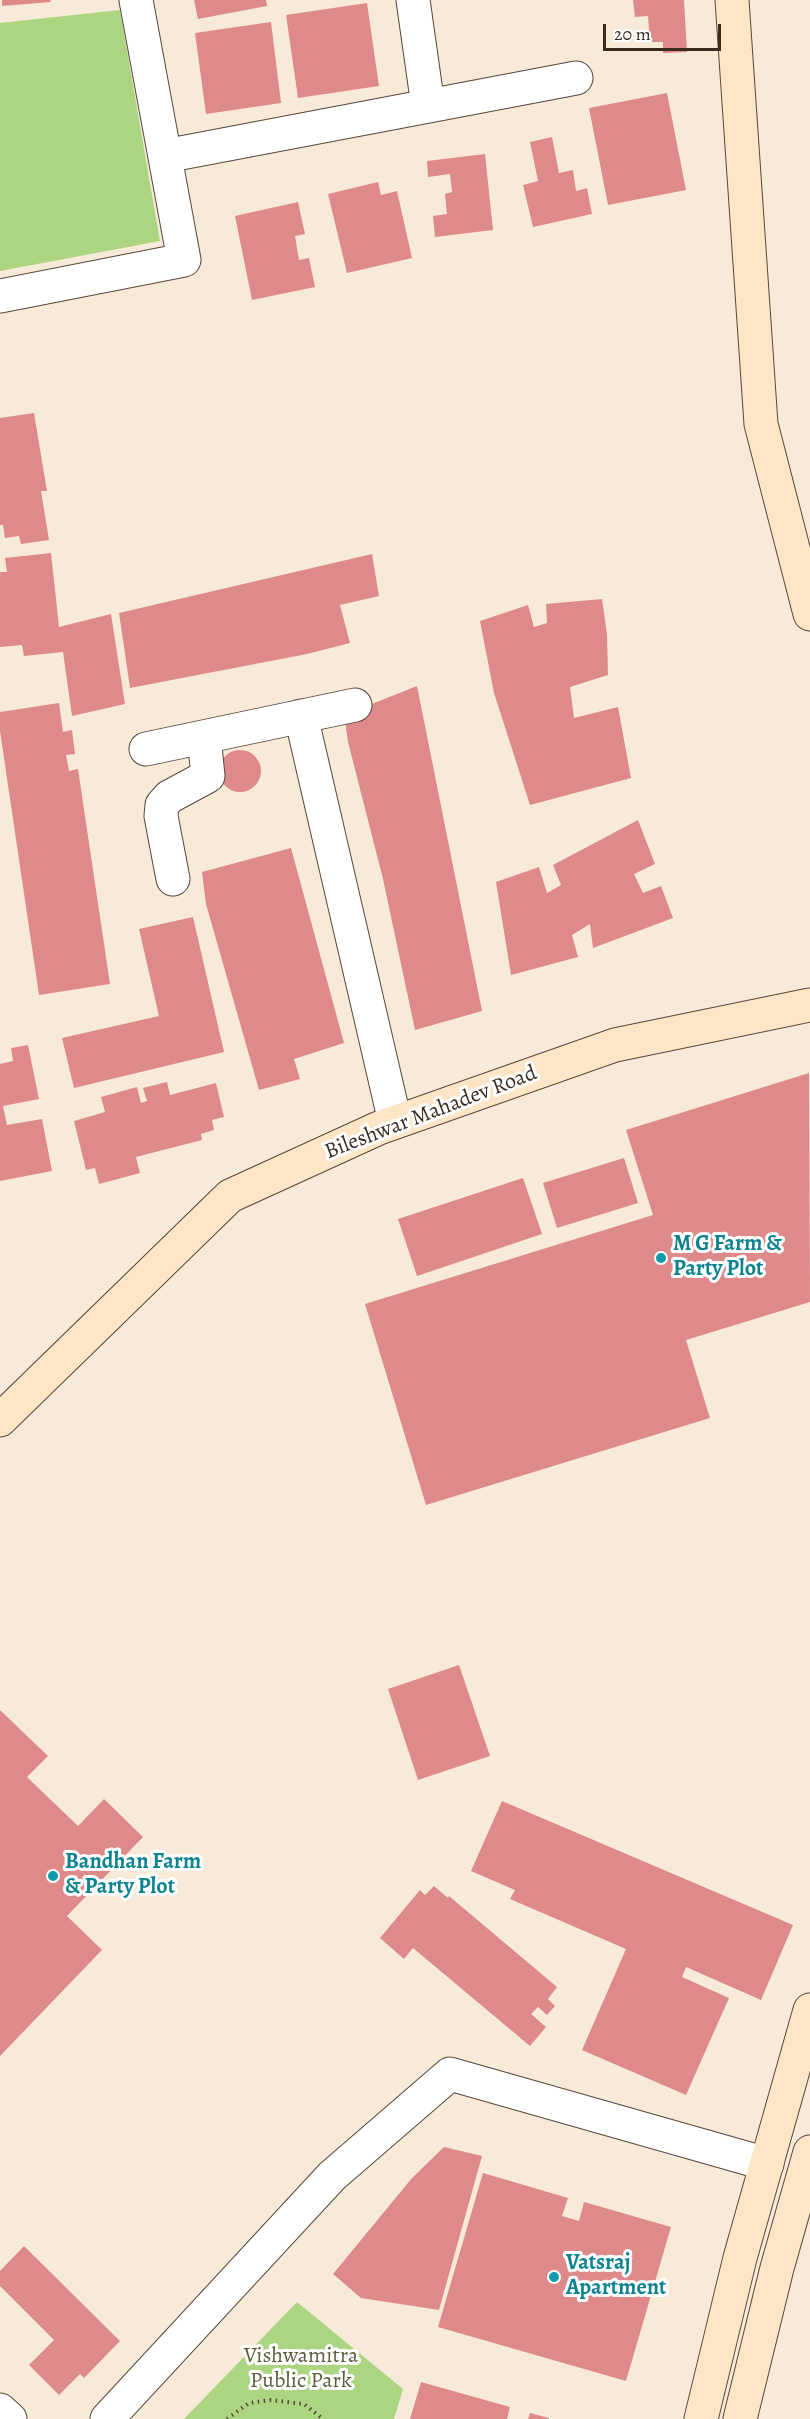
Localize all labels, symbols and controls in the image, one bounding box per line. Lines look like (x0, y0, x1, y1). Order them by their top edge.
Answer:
scale bar (606, 12, 724, 50)
text: 20 m (614, 22, 651, 46)
street label: Bileshwar Mahadev Road (321, 1060, 541, 1166)
place label: M G Farm & Party Plot (673, 1232, 782, 1284)
marker: M G Farm & Party Plot (654, 1251, 668, 1265)
place label: Bandhan Farm & Party Plot (65, 1850, 201, 1902)
marker: Bandhan Farm & Party Plot (46, 1869, 60, 1883)
place label: Vatsraj Apartment (566, 2251, 666, 2302)
marker: Vatsraj Apartment (547, 2270, 561, 2284)
park label: Vishwamitra Public Park (244, 2344, 358, 2396)

